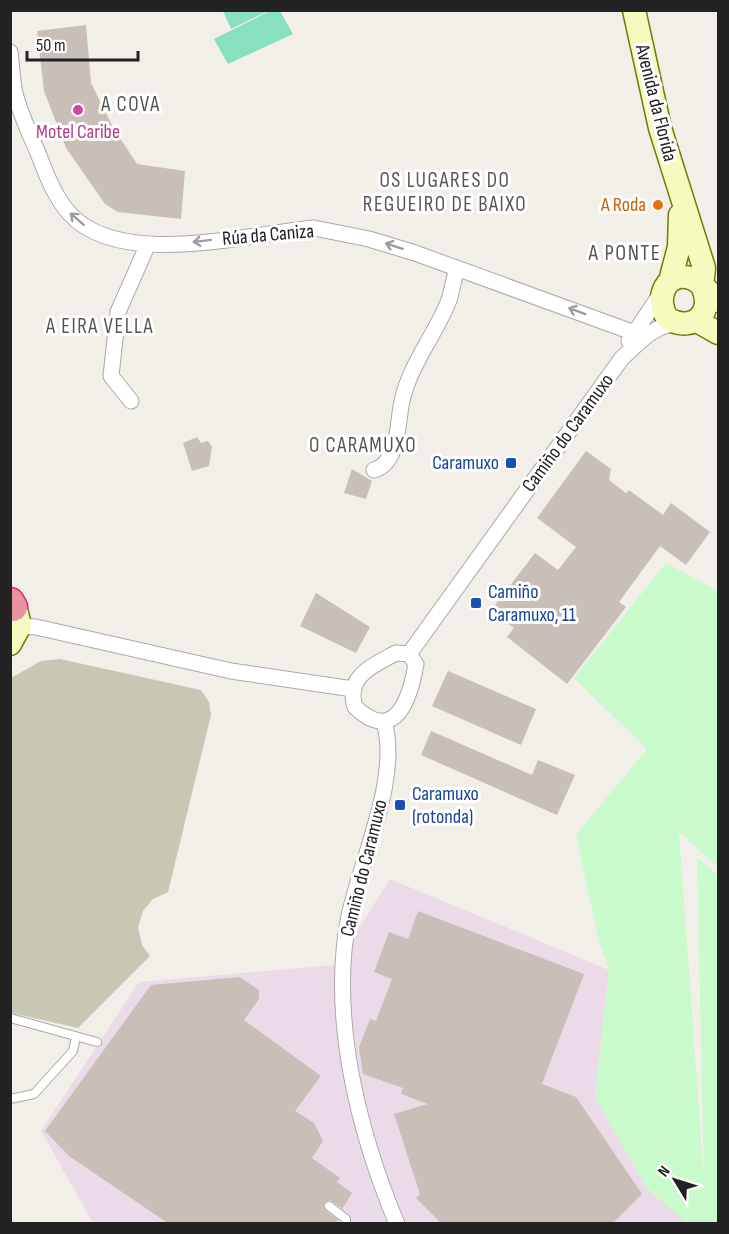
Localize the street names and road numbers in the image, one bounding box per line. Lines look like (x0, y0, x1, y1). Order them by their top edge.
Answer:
street label: Avenida da Florida (630, 41, 682, 164)
street label: Rúa da Caniza (221, 219, 315, 251)
street label: Camiño do Caramuxo (517, 369, 619, 497)
street label: Camiño do Caramuxo (335, 797, 393, 939)

